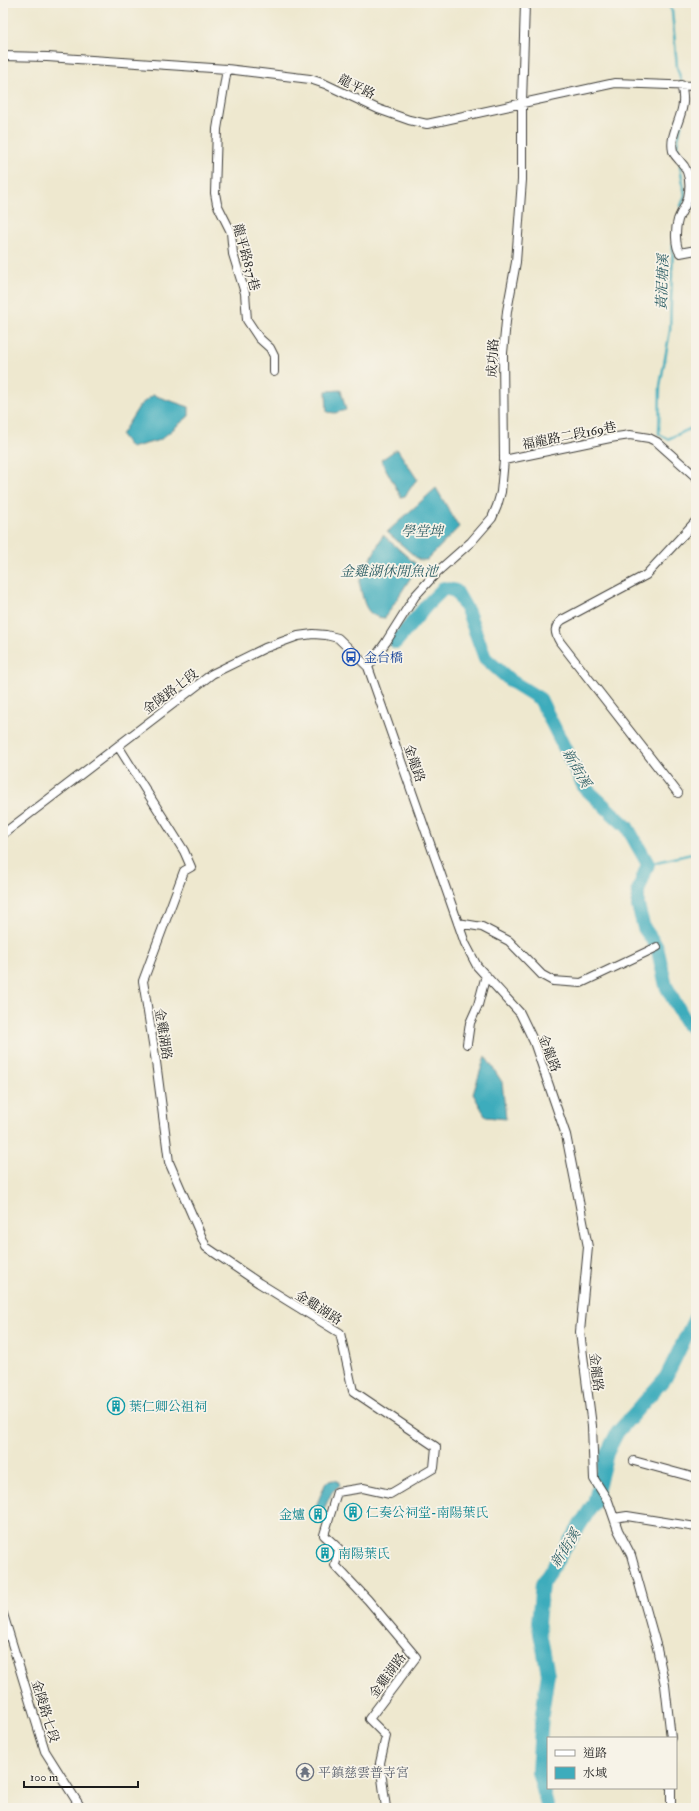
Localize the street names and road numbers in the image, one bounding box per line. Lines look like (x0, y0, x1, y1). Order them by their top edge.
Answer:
street label: 龍平路 (336, 71, 378, 103)
street label: 龍平路837巷 (229, 222, 263, 293)
street label: 成功路 (484, 338, 502, 378)
street label: 福龍路二段169巷 (521, 419, 618, 453)
street label: 金陵路七段 (140, 666, 201, 718)
street label: 金龍路 (400, 742, 428, 784)
street label: 金雞湖路 (151, 1007, 175, 1061)
street label: 金龍路 (535, 1032, 564, 1074)
street label: 金雞湖路 (292, 1287, 345, 1328)
street label: 金龍路 (586, 1352, 606, 1392)
street label: 金雞湖路 (366, 1650, 410, 1701)
street label: 金陵路七段 (28, 1678, 62, 1745)

